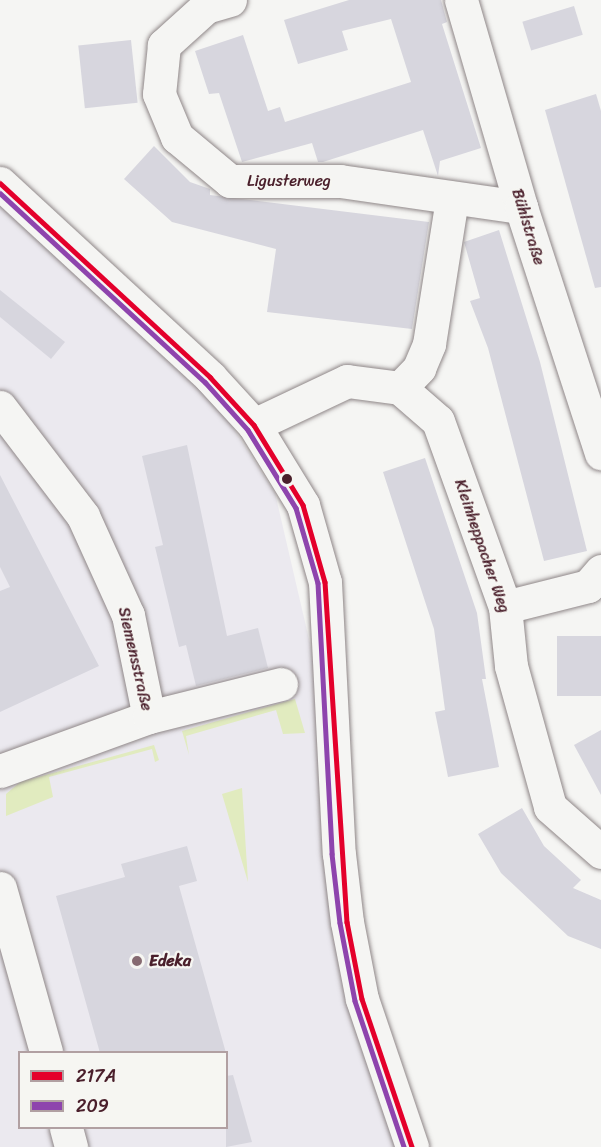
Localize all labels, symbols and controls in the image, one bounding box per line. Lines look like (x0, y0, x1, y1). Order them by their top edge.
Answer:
street label: Ligusterweg (247, 171, 331, 191)
street label: Bühlstraße (507, 186, 549, 268)
unlabelled marker (281, 473, 293, 485)
street label: Kleinheppacher Weg (450, 476, 514, 616)
street label: Siemensstraße (114, 605, 156, 713)
place label: Edeka (149, 951, 191, 971)
marker: Edeka (130, 954, 144, 968)
legend (18, 1051, 228, 1129)
text: 217A (76, 1060, 116, 1092)
text: 209 (76, 1090, 109, 1122)

